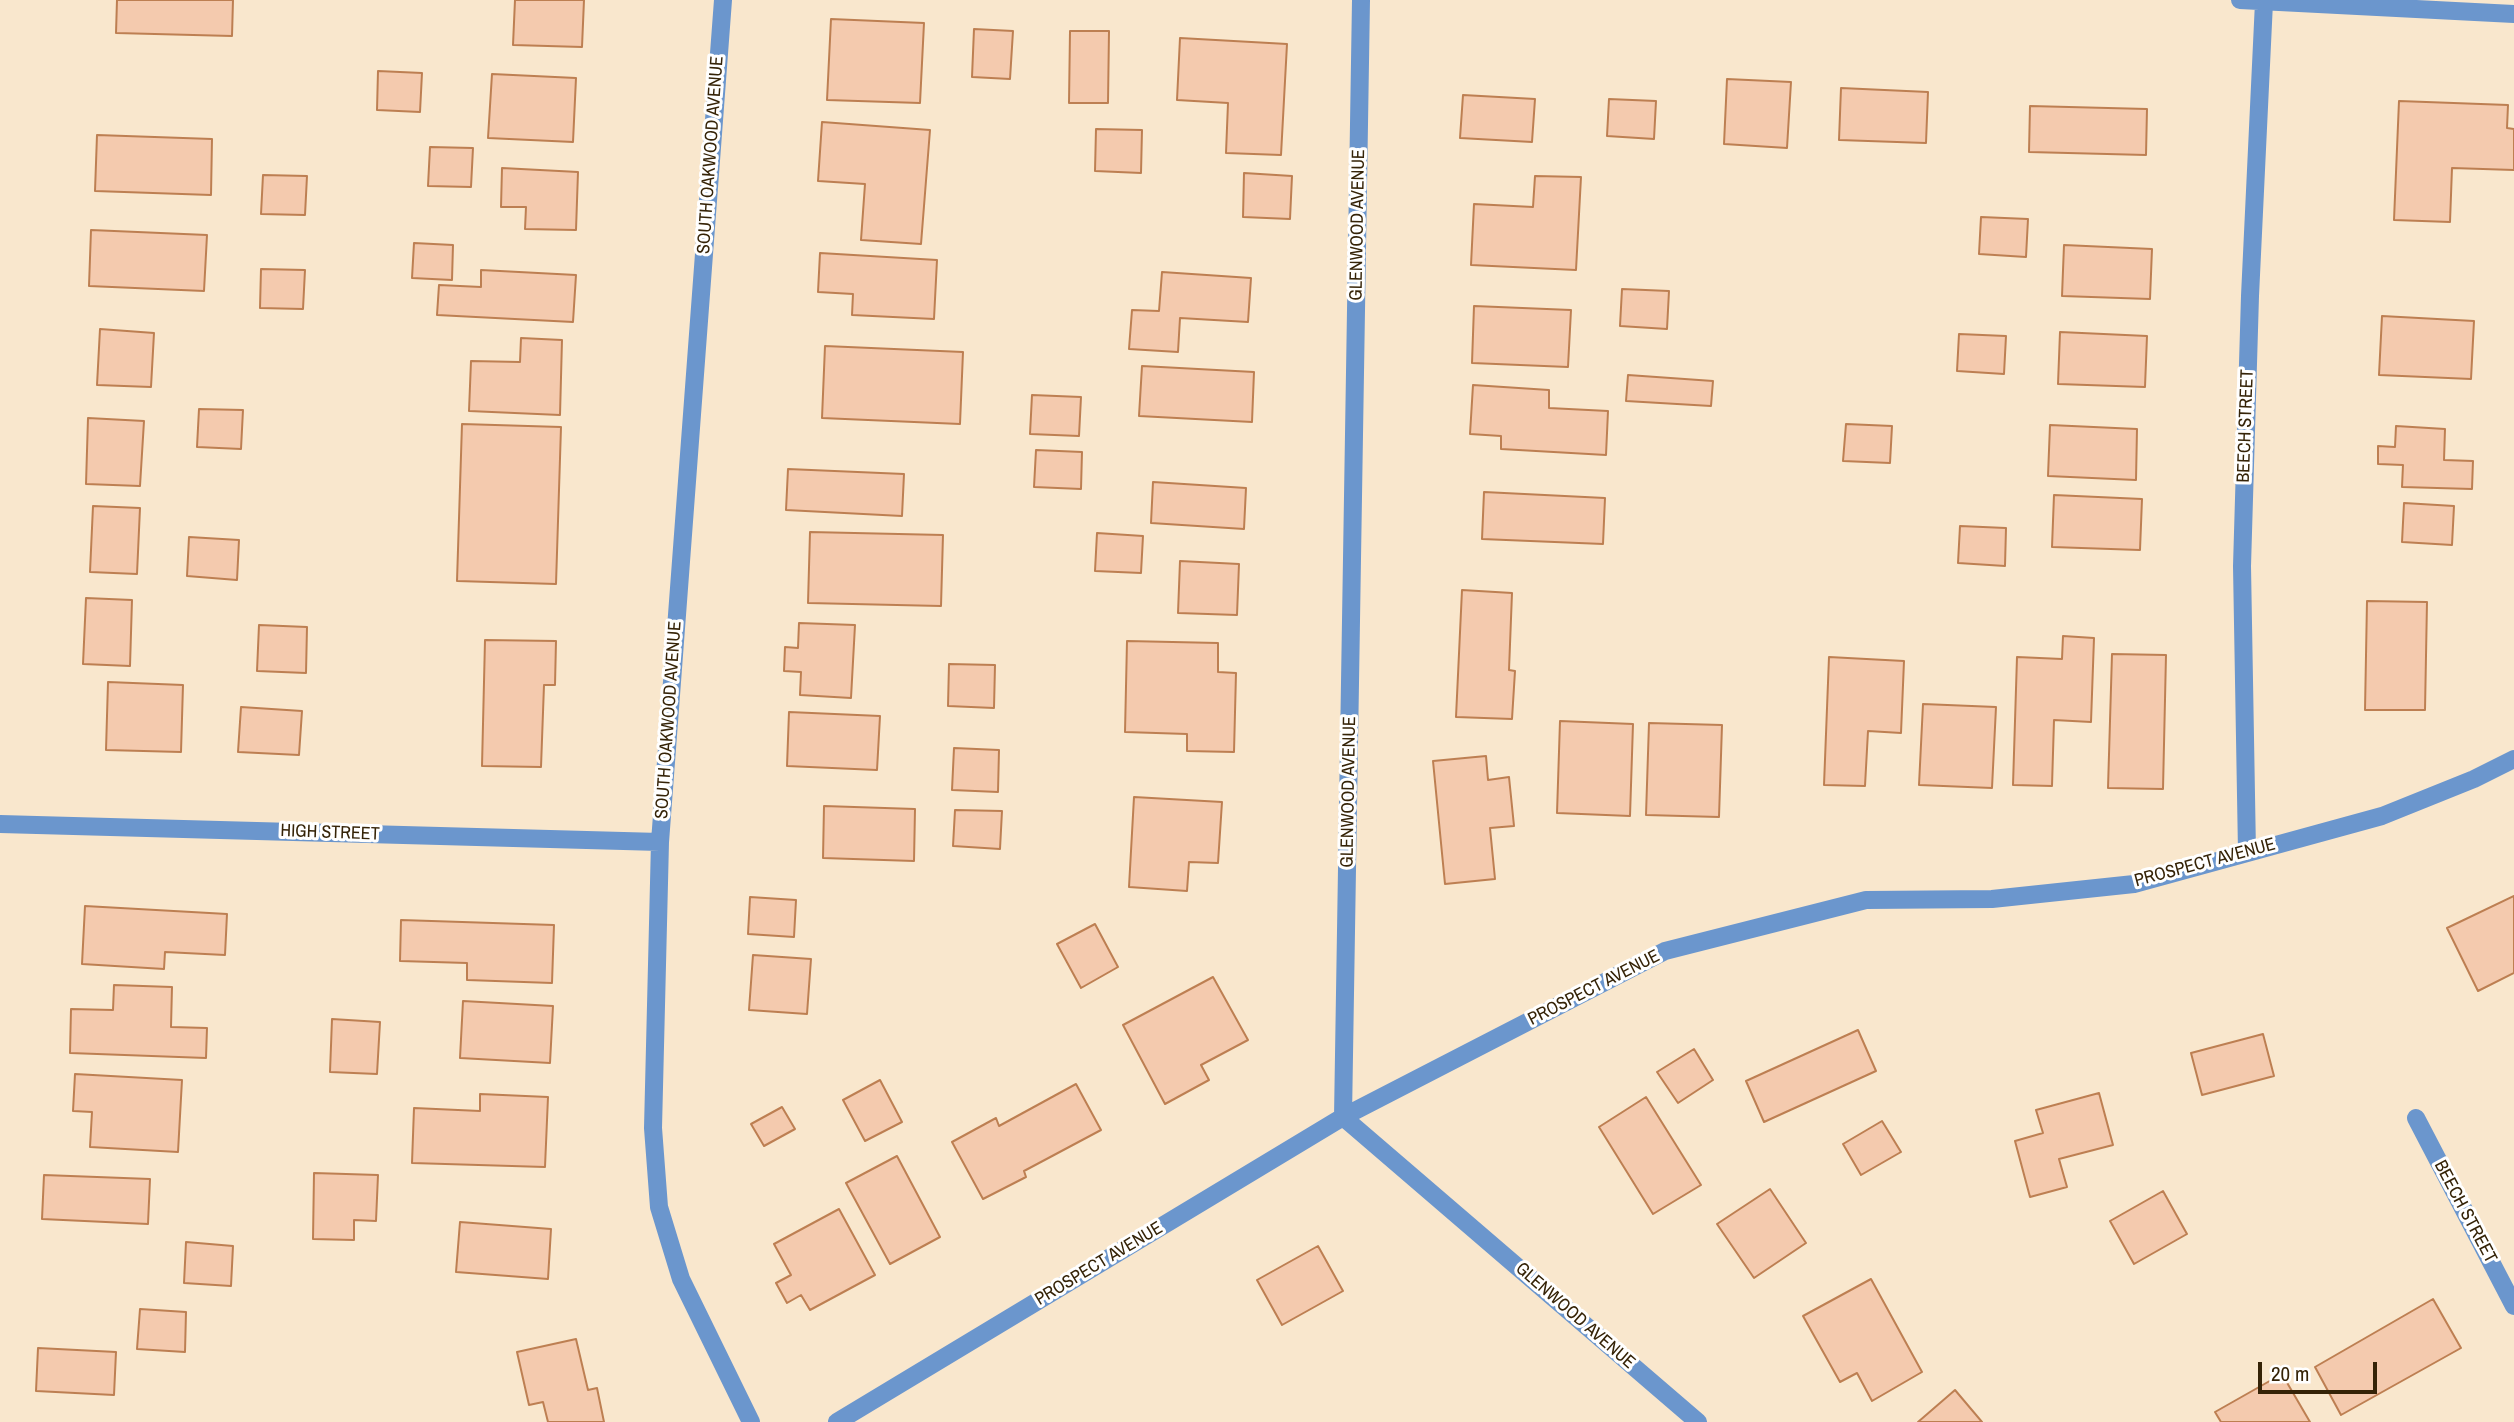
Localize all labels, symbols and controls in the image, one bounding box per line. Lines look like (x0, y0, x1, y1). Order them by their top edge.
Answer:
street label: SOUTH OAKWOOD AVENUE (693, 55, 729, 255)
street label: GLENWOOD AVENUE (1346, 149, 1370, 301)
street label: BEECH STREET (2233, 369, 2259, 483)
street label: SOUTH OAKWOOD AVENUE (651, 620, 687, 820)
street label: GLENWOOD AVENUE (1337, 716, 1361, 868)
street label: HIGH STREET (280, 820, 380, 846)
street label: PROSPECT AVENUE (2132, 834, 2278, 892)
street label: PROSPECT AVENUE (1525, 945, 1663, 1031)
street label: BEECH STREET (2429, 1157, 2501, 1267)
street label: PROSPECT AVENUE (1031, 1217, 1167, 1311)
street label: GLENWOOD AVENUE (1511, 1258, 1639, 1374)
scale bar (2262, 1348, 2381, 1392)
text: 20 m (2271, 1359, 2309, 1388)

